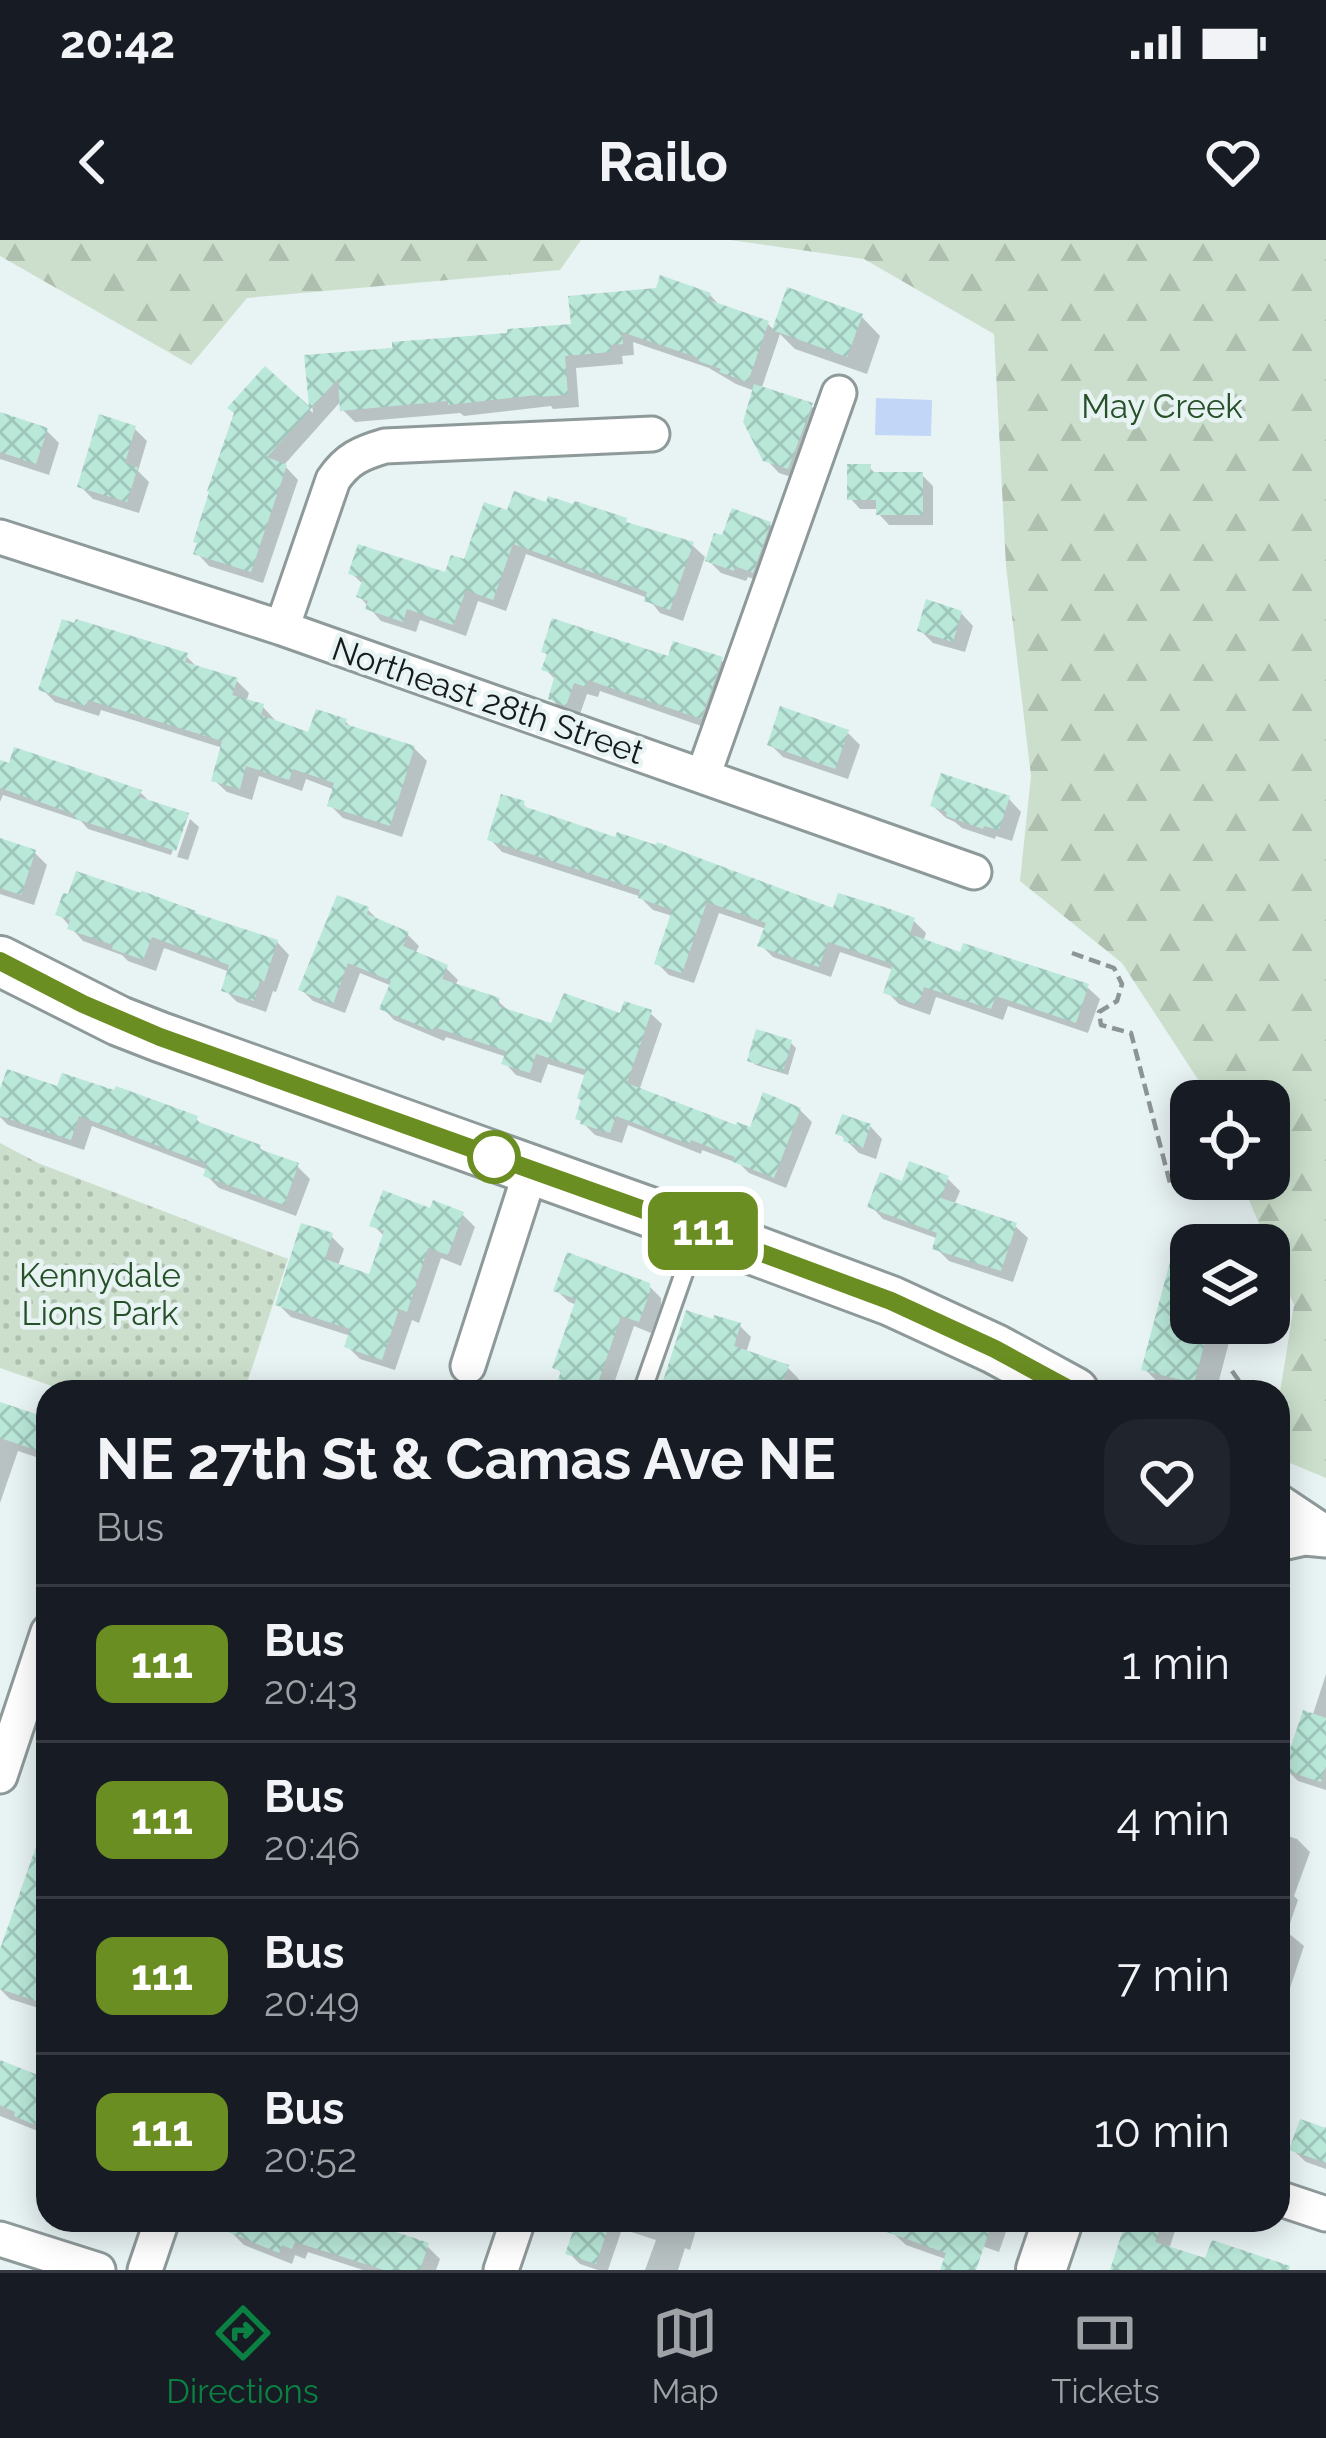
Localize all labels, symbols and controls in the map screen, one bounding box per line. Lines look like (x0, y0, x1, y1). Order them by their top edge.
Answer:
text: 20:42 (60, 16, 175, 69)
icon: back (60, 129, 126, 195)
icon: heart (1200, 129, 1266, 195)
text: Railo (598, 130, 728, 194)
park label: May Creek (1081, 387, 1243, 426)
street label: Northeast 28th Street (327, 629, 649, 772)
map controls (1170, 1080, 1290, 1344)
button: locate (1170, 1080, 1290, 1200)
unlabelled marker (469, 1132, 519, 1182)
line badge: 111 (634, 1192, 772, 1270)
text: 111 (672, 1206, 734, 1255)
button: layers (1170, 1224, 1290, 1344)
park label: Kennydale Lions Park (19, 1256, 181, 1333)
button: heart (1104, 1419, 1230, 1545)
text: NE 27th St & Camas Ave NE (96, 1425, 836, 1492)
text: Bus (96, 1504, 164, 1550)
text: Bus (264, 1614, 345, 1667)
text: 1 min (1122, 1637, 1230, 1690)
text: 111 (131, 1639, 193, 1688)
text: 20:43 (264, 1667, 358, 1713)
text: Bus (264, 1770, 345, 1823)
text: 4 min (1117, 1793, 1230, 1846)
text: 111 (131, 1795, 193, 1844)
text: 20:46 (264, 1823, 360, 1869)
text: Bus (264, 1926, 345, 1979)
text: 7 min (1117, 1949, 1230, 2002)
text: 111 (131, 1951, 193, 2000)
text: 20:49 (264, 1979, 360, 2025)
text: Bus (264, 2082, 345, 2135)
text: 10 min (1094, 2105, 1230, 2158)
text: 111 (131, 2107, 193, 2156)
text: 20:52 (264, 2135, 357, 2181)
tab: Directions (166, 2300, 319, 2411)
tab: Map (651, 2300, 719, 2411)
tab: Tickets (1051, 2300, 1160, 2411)

